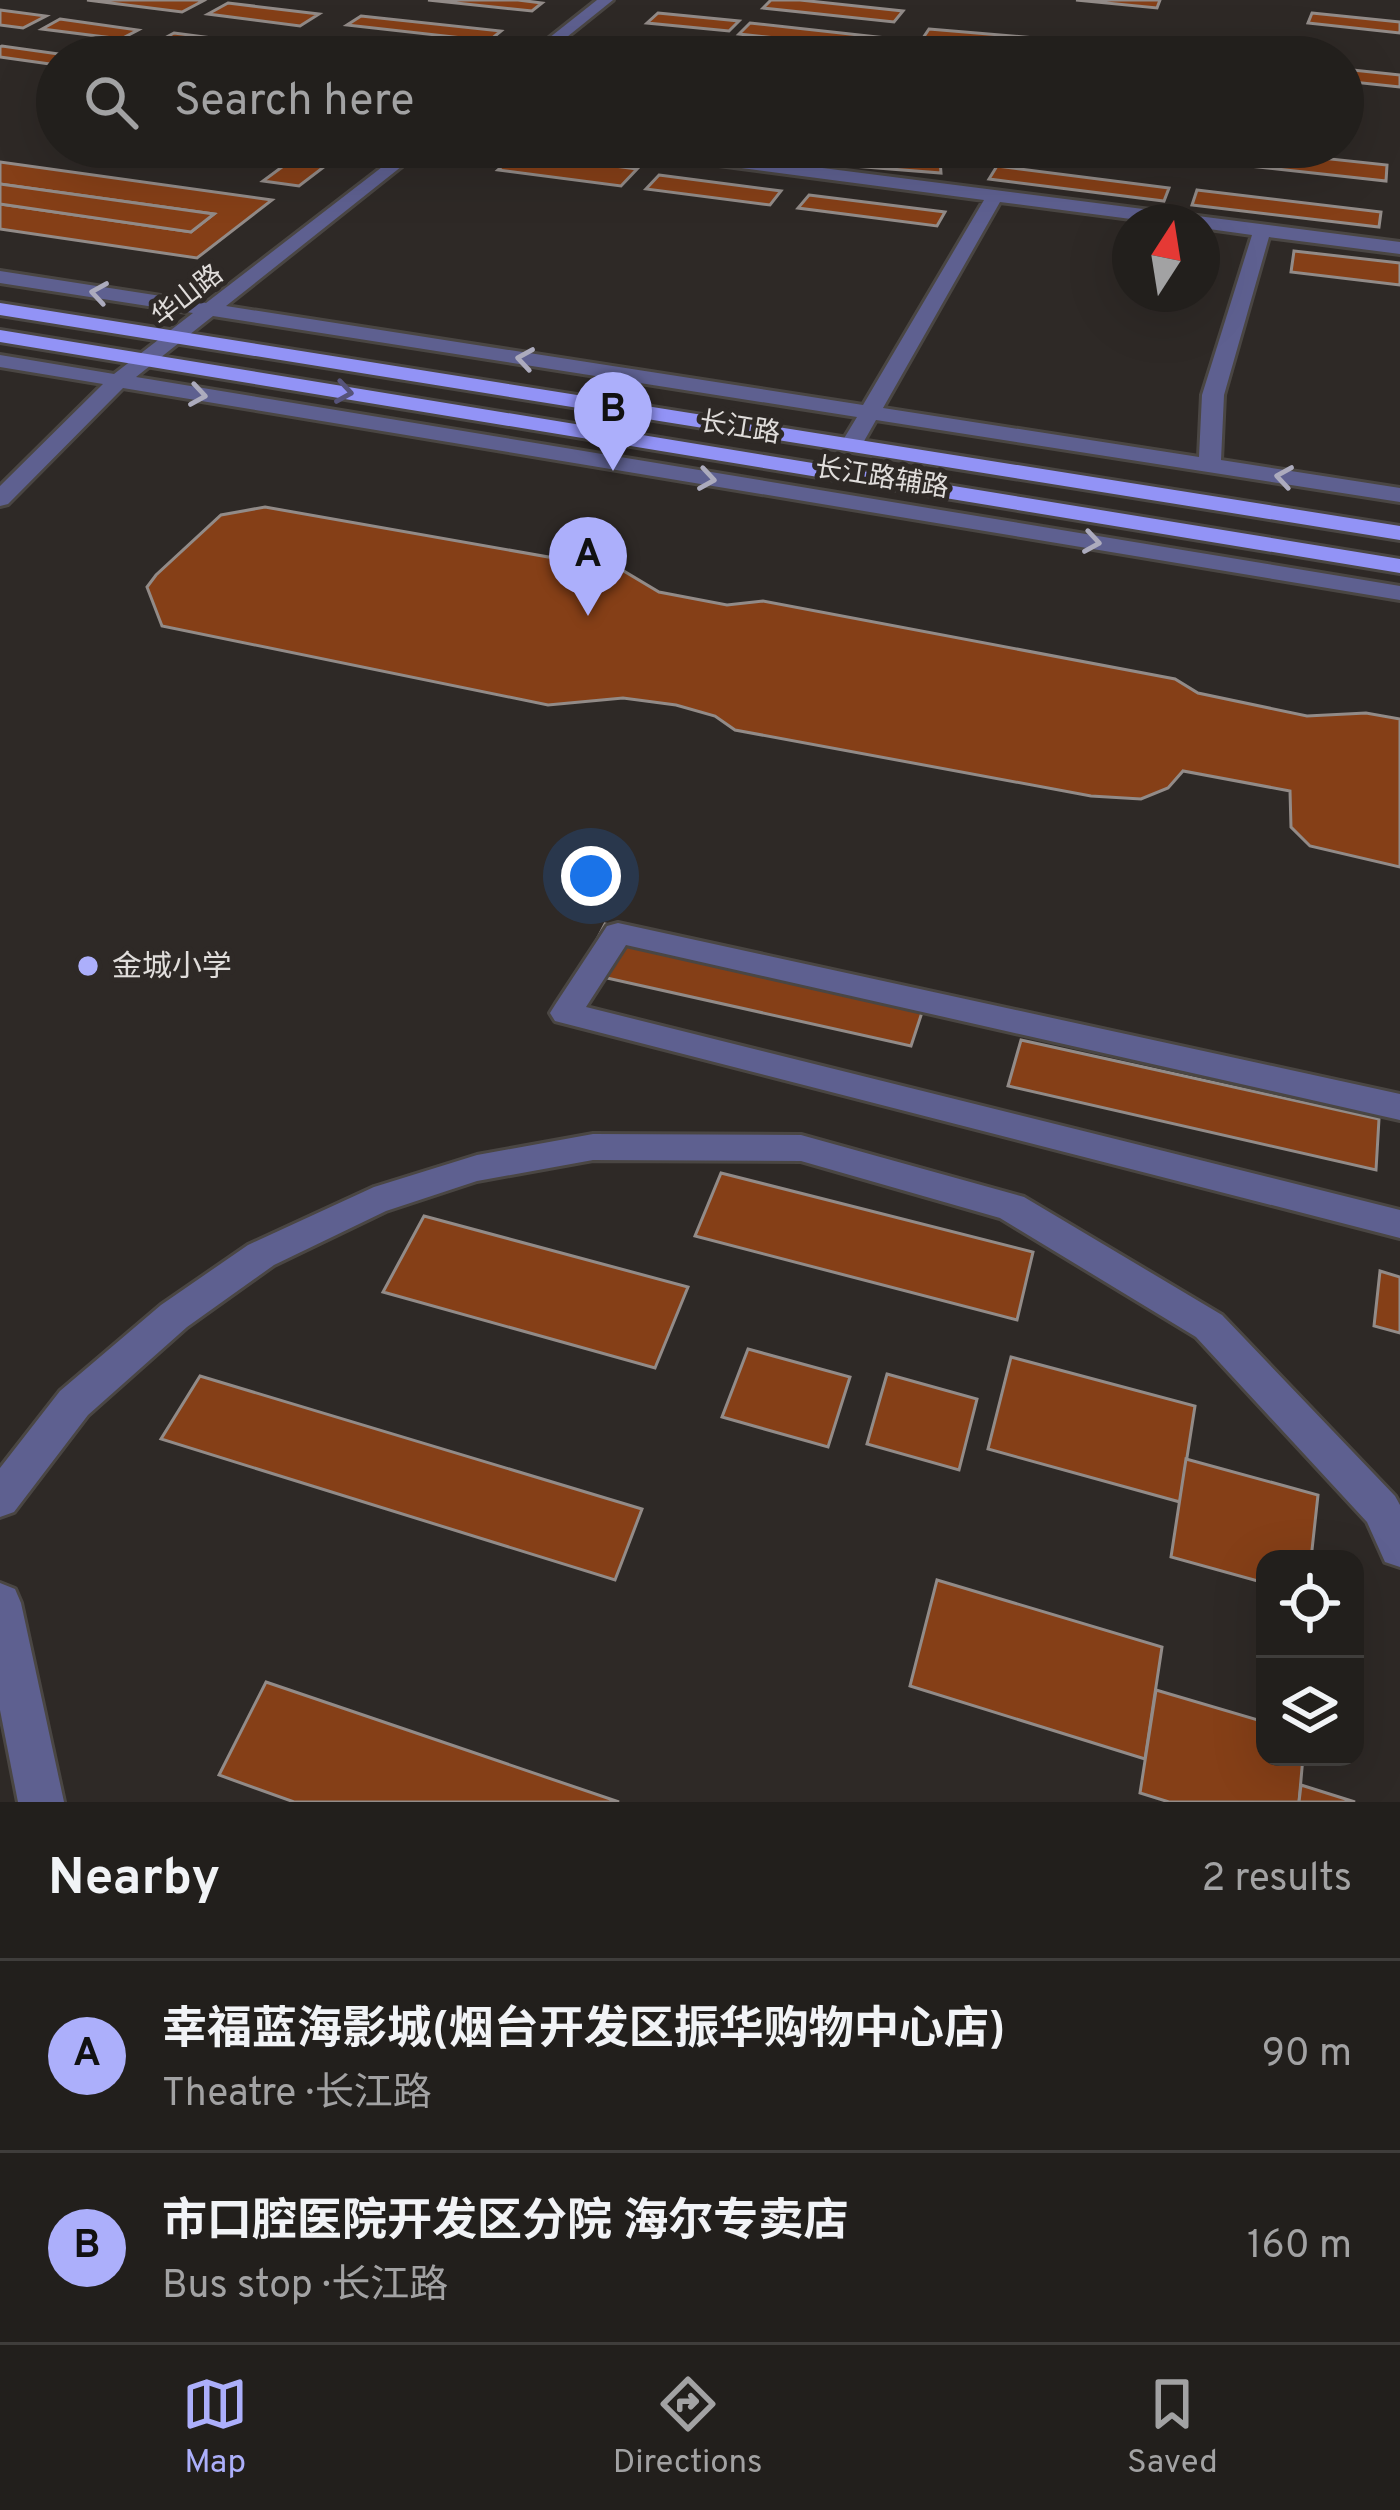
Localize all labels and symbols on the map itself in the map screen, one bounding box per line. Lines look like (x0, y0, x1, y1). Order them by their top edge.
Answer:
north arrow (1112, 204, 1220, 312)
street label: 华山路 (146, 258, 231, 335)
one-way arrow (89, 281, 109, 306)
one-way arrow (516, 347, 535, 373)
pin: B (574, 372, 652, 471)
one-way arrow (333, 379, 353, 404)
one-way arrow (188, 381, 208, 406)
street label: 长江路 (697, 406, 782, 452)
street label: 长江路辅路 (812, 452, 951, 506)
one-way arrow (697, 465, 717, 490)
one-way arrow (1275, 465, 1294, 491)
pin: A (549, 517, 627, 616)
one-way arrow (1082, 529, 1102, 554)
your location (561, 846, 621, 906)
place label: 金城小学 (112, 950, 232, 987)
marker: 金城小学 (75, 953, 101, 979)

